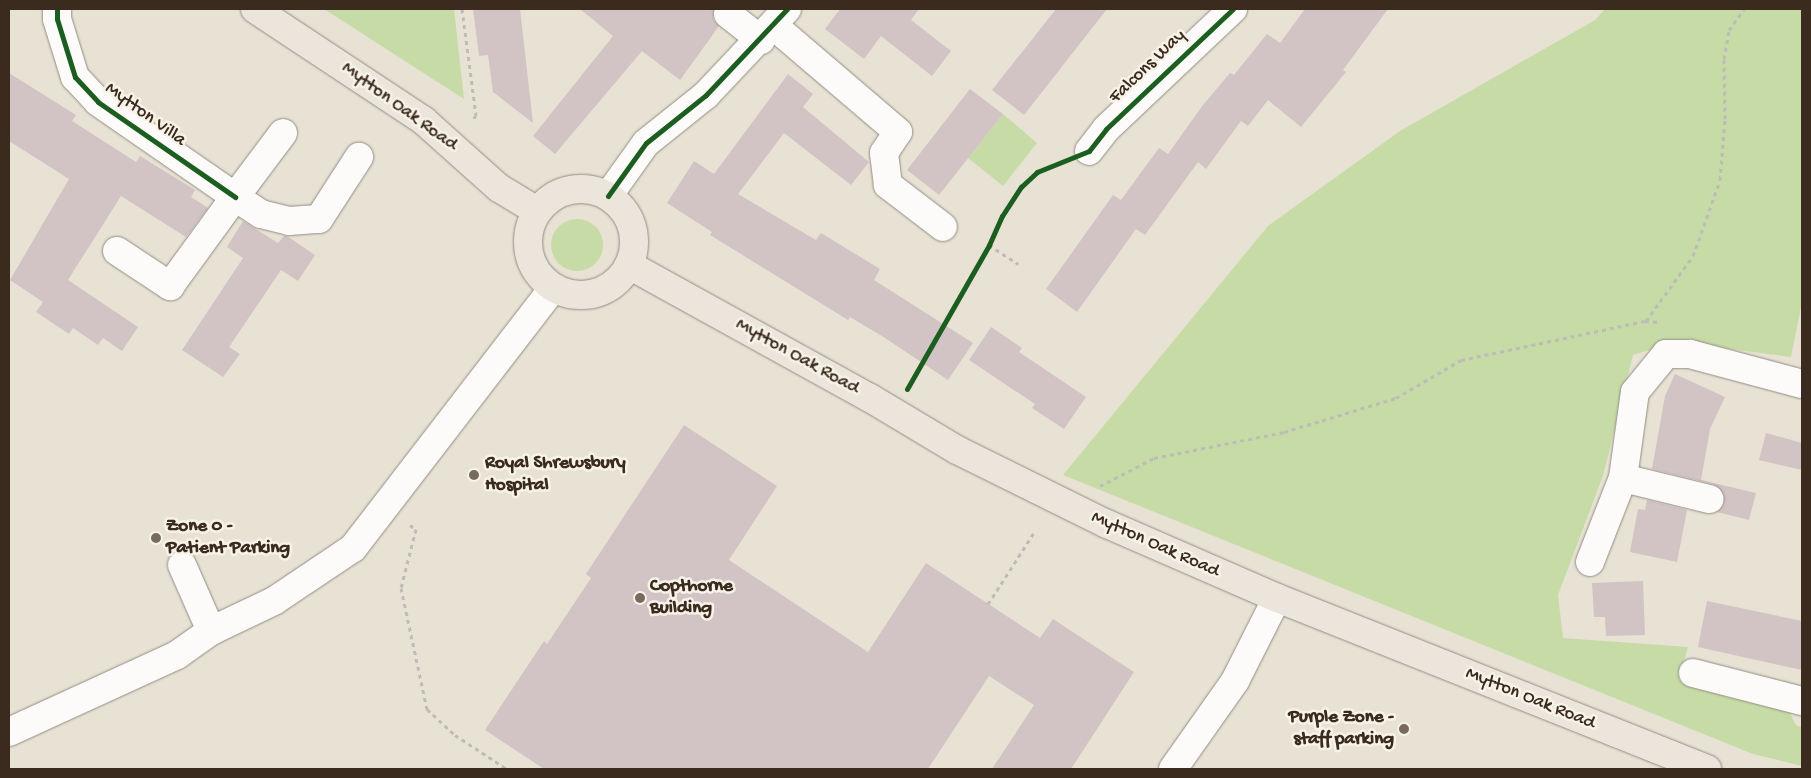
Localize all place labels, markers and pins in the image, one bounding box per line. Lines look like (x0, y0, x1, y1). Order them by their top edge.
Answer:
place label: Royal Shrewsbury Hospital (485, 453, 626, 497)
marker: Royal Shrewsbury Hospital (467, 468, 481, 482)
place label: Zone 0 - Patient Parking (166, 516, 290, 560)
marker: Zone 0 - Patient Parking (150, 532, 162, 544)
place label: Copthorne Building (650, 576, 733, 620)
marker: Copthorne Building (634, 592, 646, 604)
place label: Purple Zone - staff parking (1289, 707, 1394, 751)
marker: Purple Zone - staff parking (1398, 723, 1410, 735)

